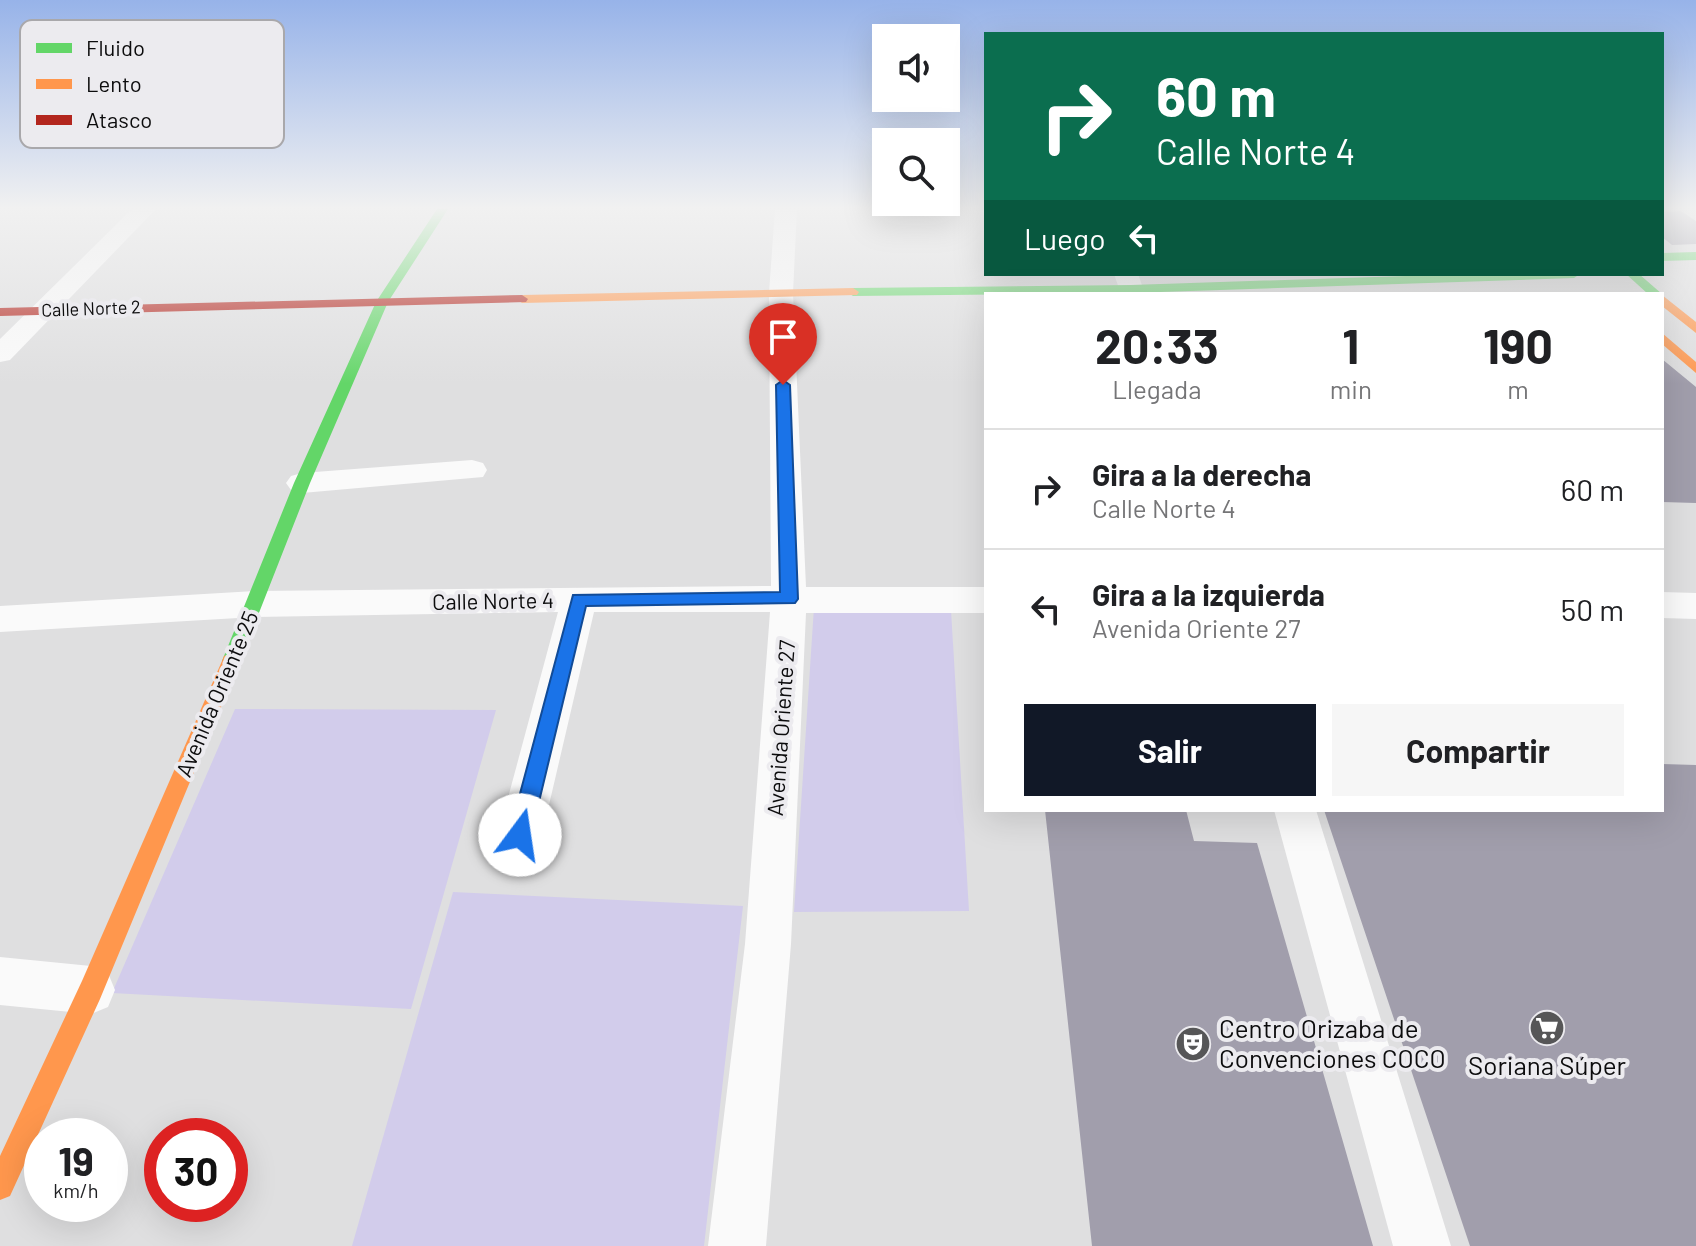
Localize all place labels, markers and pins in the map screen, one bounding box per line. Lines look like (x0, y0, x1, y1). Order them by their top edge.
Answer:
pin (749, 303, 817, 385)
supermarket icon: Soriana Súper (1528, 1009, 1566, 1047)
place label: Centro Orizaba de Convenciones COCO (1219, 1012, 1446, 1073)
theatre icon: Centro Orizaba de Convenciones COCO (1174, 1025, 1212, 1063)
place label: Soriana Súper (1468, 1049, 1626, 1080)

